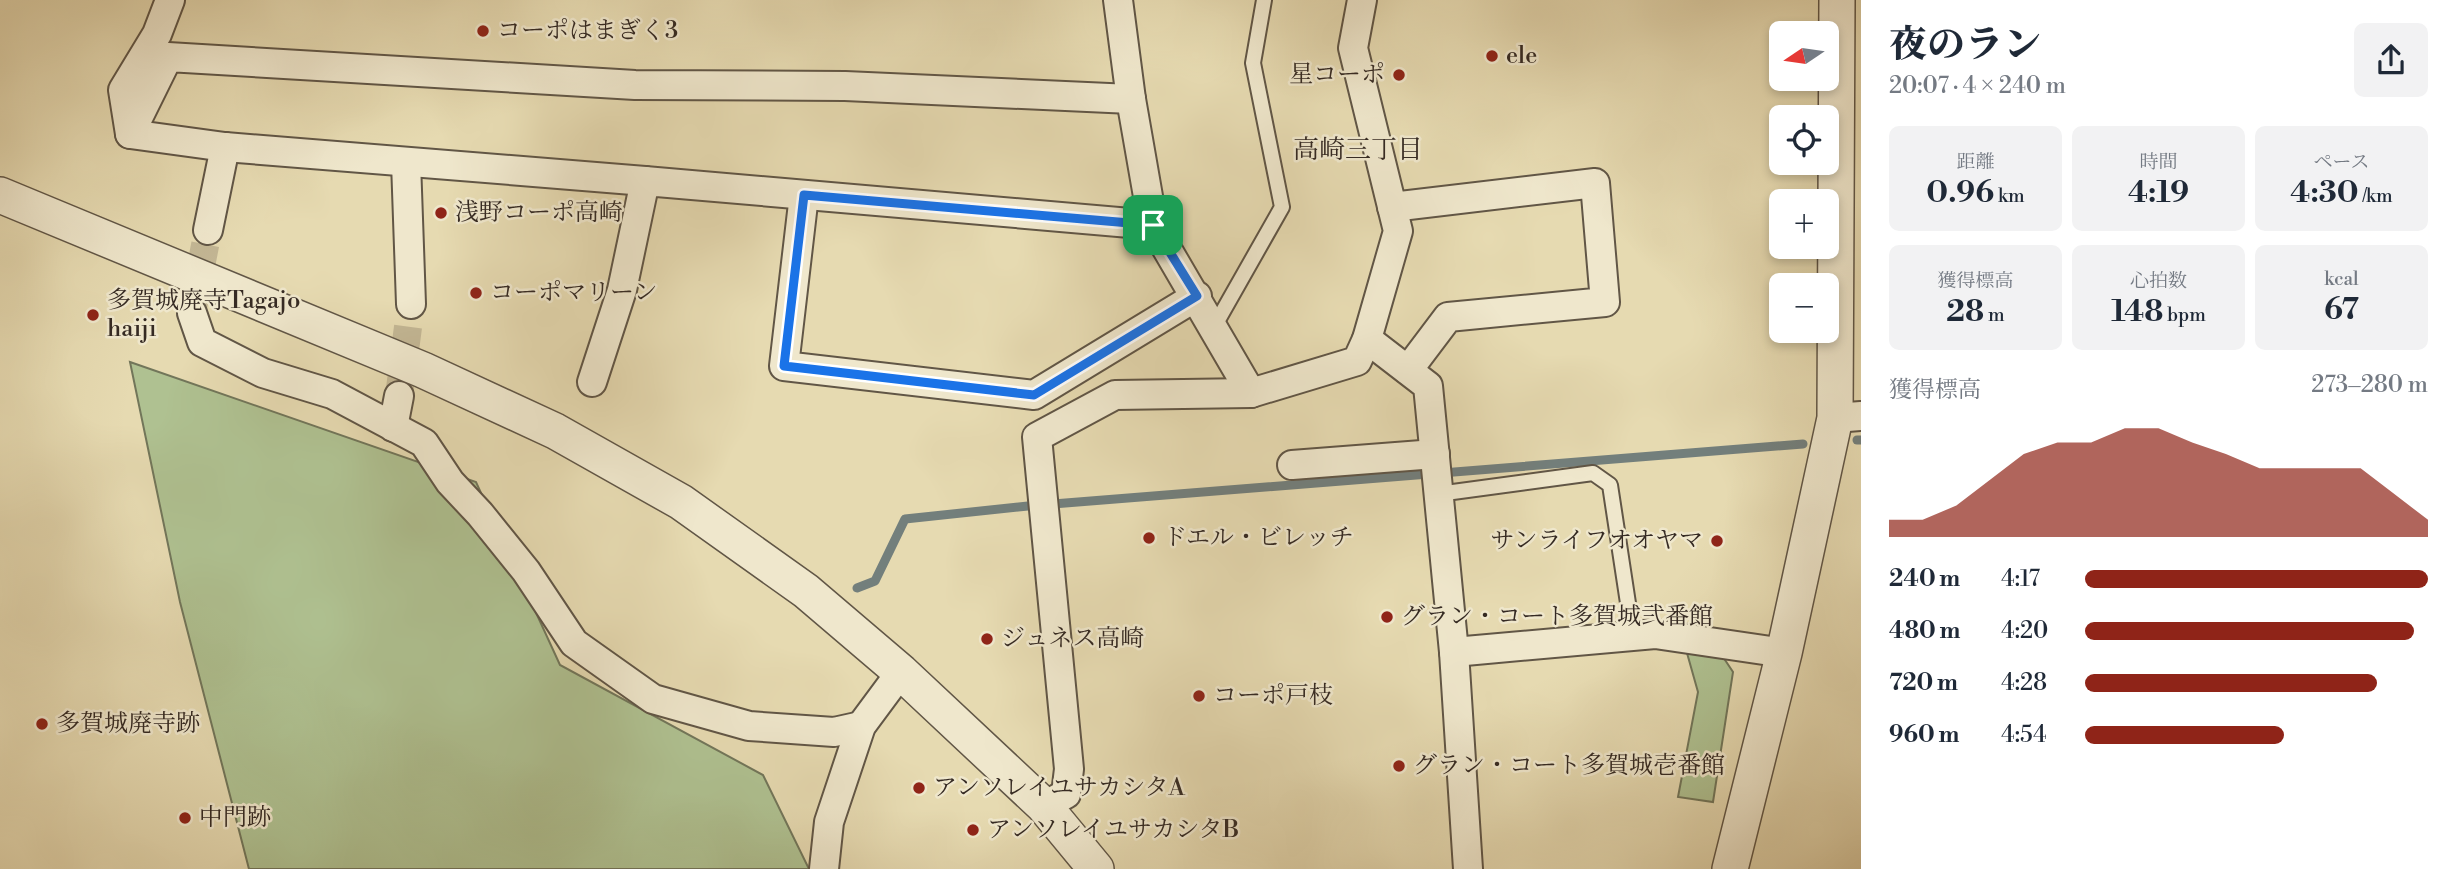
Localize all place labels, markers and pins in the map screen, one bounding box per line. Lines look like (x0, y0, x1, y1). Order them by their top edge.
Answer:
place label: コーポはまぎく3 (497, 16, 678, 46)
marker: コーポはまぎく3 (475, 23, 491, 39)
place label: ele (1506, 41, 1537, 71)
marker: ele (1484, 48, 1500, 64)
place label: 星コーポ (1289, 60, 1385, 90)
marker: 星コーポ (1391, 67, 1407, 83)
pin (1123, 195, 1183, 255)
place label: 浅野コーポ高崎 (455, 198, 623, 228)
marker: 浅野コーポ高崎 (433, 205, 449, 221)
place label: コーポマリーン (490, 278, 658, 308)
marker: コーポマリーン (468, 285, 484, 301)
place label: 多賀城廃寺Tagajo haiji (107, 286, 300, 344)
marker: 多賀城廃寺Tagajo haiji (85, 307, 101, 323)
place label: ドエル・ビレッチ (1163, 523, 1354, 553)
place label: サンライフオオヤマ (1491, 526, 1703, 556)
marker: ドエル・ビレッチ (1141, 530, 1157, 546)
marker: サンライフオオヤマ (1709, 533, 1725, 549)
place label: グラン・コート多賀城弐番館 (1401, 602, 1713, 632)
marker: グラン・コート多賀城弐番館 (1379, 609, 1395, 625)
place label: ジュネス高崎 (1001, 624, 1145, 654)
marker: ジュネス高崎 (979, 631, 995, 647)
place label: コーポ戸枝 (1213, 681, 1333, 711)
marker: コーポ戸枝 (1191, 688, 1207, 704)
place label: 多賀城廃寺跡 (56, 709, 200, 739)
marker: 多賀城廃寺跡 (34, 716, 50, 732)
place label: グラン・コート多賀城壱番館 (1413, 751, 1725, 781)
marker: グラン・コート多賀城壱番館 (1391, 758, 1407, 774)
place label: アンソレイユサカシタA (933, 773, 1185, 803)
marker: アンソレイユサカシタA (911, 780, 927, 796)
place label: 中門跡 (199, 803, 271, 833)
marker: 中門跡 (177, 810, 193, 826)
place label: アンソレイユサカシタB (987, 815, 1239, 845)
marker: アンソレイユサカシタB (965, 822, 981, 838)

